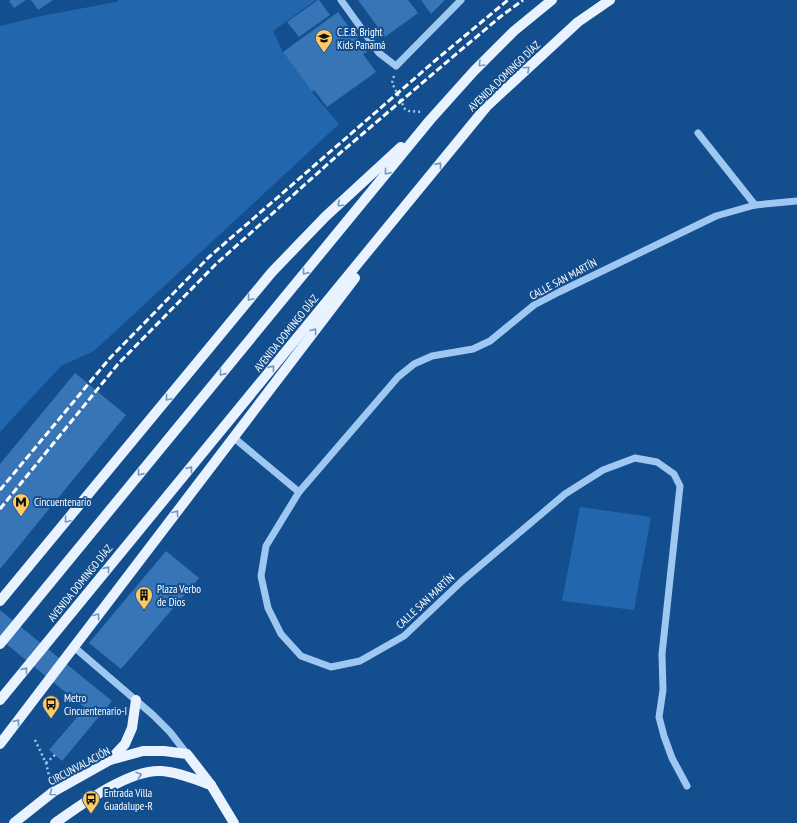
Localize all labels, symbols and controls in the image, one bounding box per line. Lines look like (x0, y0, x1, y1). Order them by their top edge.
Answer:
place label: C.E.B. Bright Kids Panamá (337, 25, 385, 52)
school or university icon: C.E.B. Bright Kids Panamá (314, 28, 334, 53)
street label: AVENIDA DOMINGO DÍAZ (465, 38, 543, 114)
one-way arrow (479, 59, 486, 67)
one-way arrow (522, 67, 529, 74)
one-way arrow (435, 163, 442, 170)
one-way arrow (385, 167, 392, 174)
one-way arrow (337, 199, 345, 206)
street label: CALLE SAN MARTÍN (527, 255, 599, 303)
one-way arrow (302, 268, 309, 275)
street label: AVENIDA DOMINGO DÍAZ (251, 292, 321, 374)
one-way arrow (248, 293, 255, 300)
one-way arrow (310, 329, 317, 336)
one-way arrow (268, 366, 275, 373)
one-way arrow (220, 368, 227, 375)
one-way arrow (165, 393, 172, 401)
one-way arrow (185, 466, 192, 474)
one-way arrow (138, 469, 145, 476)
metro station icon: Cincuentenario (11, 492, 31, 517)
place label: Cincuentenario (34, 495, 91, 509)
one-way arrow (171, 510, 178, 517)
one-way arrow (65, 515, 72, 523)
street label: AVENIDA DOMINGO DÍAZ (45, 542, 115, 624)
one-way arrow (103, 567, 110, 574)
street label: CALLE SAN MARTÍN (393, 570, 457, 632)
place label: Plaza Verbo de Dios (157, 582, 201, 609)
building icon: Plaza Verbo de Dios (134, 585, 154, 610)
one-way arrow (93, 614, 100, 621)
one-way arrow (20, 667, 27, 674)
place label: Metro Cincuentenario-I (64, 691, 127, 718)
bus stop icon: Metro Cincuentenario-I (41, 694, 61, 719)
one-way arrow (12, 719, 19, 726)
street label: CIRCUNVALACIÓN (46, 744, 113, 788)
one-way arrow (135, 771, 142, 780)
place label: Entrada Villa Guadalupe-R (104, 786, 153, 813)
one-way arrow (49, 788, 56, 796)
bus stop icon: Entrada Villa Guadalupe-R (81, 789, 101, 814)

